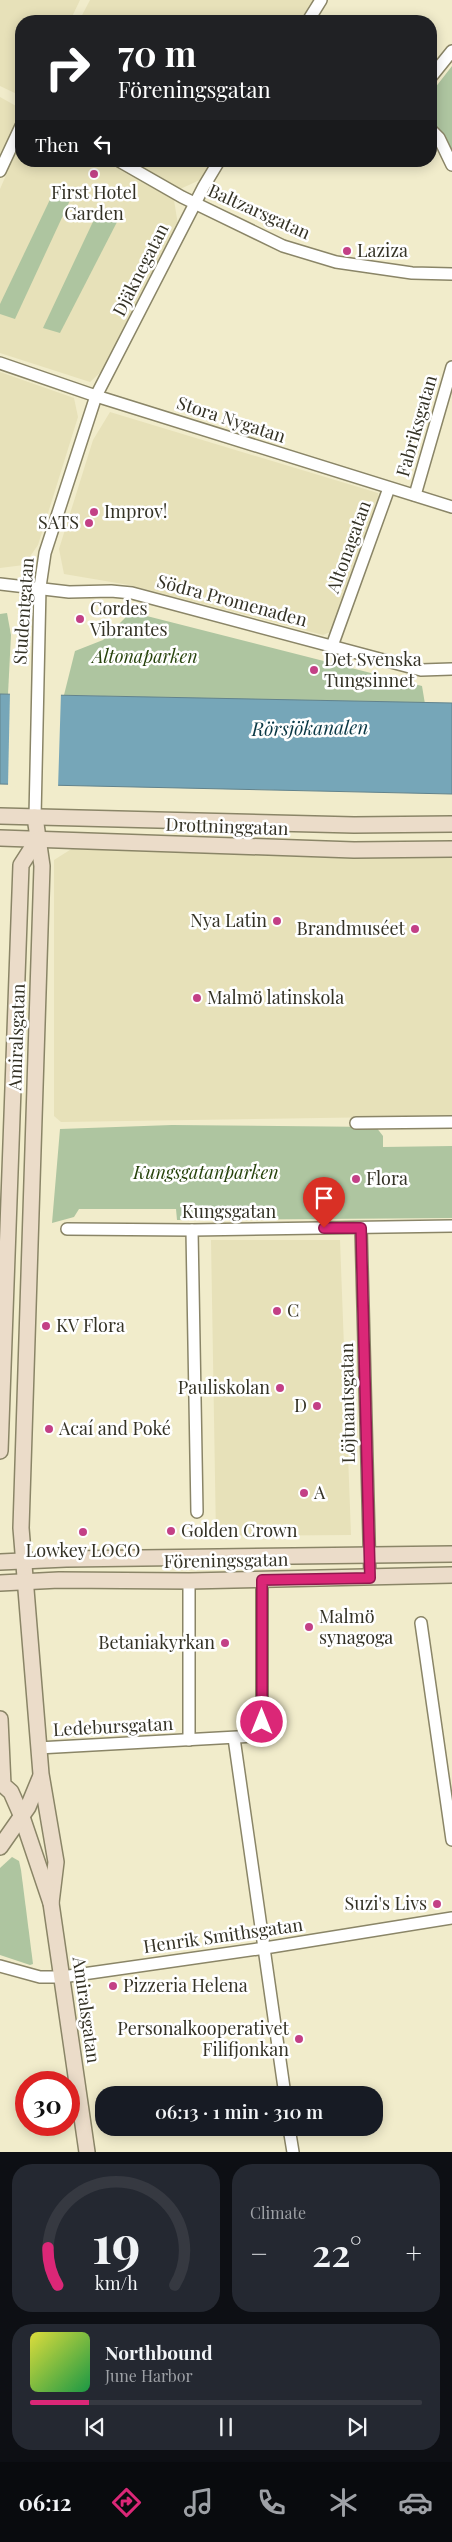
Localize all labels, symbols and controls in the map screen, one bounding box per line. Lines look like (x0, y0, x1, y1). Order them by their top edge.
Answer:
text: 70 m (118, 29, 196, 76)
icon: right (35, 35, 100, 100)
text: Föreningsgatan (118, 74, 271, 104)
icon: left (89, 130, 117, 158)
text: Then (35, 131, 79, 157)
marker: First Hotel Garden (88, 168, 100, 180)
street label: Baltzarsgatan (204, 178, 315, 244)
place label: First Hotel Garden (51, 180, 137, 225)
street label: Djäknegatan (107, 219, 174, 320)
place label: Laziza (357, 238, 408, 262)
marker: Laziza (341, 245, 353, 257)
street label: Fabriksgatan (390, 372, 442, 479)
street label: Stora Nygatan (174, 390, 289, 448)
street label: Altonagatan (320, 497, 376, 597)
place label: Improv! (104, 499, 167, 523)
marker: Improv! (88, 506, 100, 518)
place label: SATS (38, 510, 79, 534)
marker: SATS (83, 517, 95, 529)
street label: Studentgatan (7, 556, 39, 665)
street label: Södra Promenaden (155, 568, 310, 632)
place label: Cordes Vibrantes (89, 596, 168, 641)
marker: Cordes Vibrantes (74, 613, 86, 625)
park label: Altonaparken (90, 644, 198, 668)
place label: Det Svenska Tungsinnet (324, 647, 422, 692)
marker: Det Svenska Tungsinnet (308, 664, 320, 676)
water label: Rörsjökanalen (250, 713, 369, 741)
street label: Drottninggatan (165, 812, 289, 840)
place label: Nya Latin (190, 908, 267, 932)
marker: Nya Latin (271, 915, 283, 927)
place label: Brandmuséet (297, 916, 406, 940)
marker: Brandmuséet (409, 923, 421, 935)
street label: Amiralsgatan (2, 983, 30, 1092)
place label: Malmö latinskola (207, 985, 344, 1009)
marker: Malmö latinskola (191, 992, 203, 1004)
park label: Kungsgatanparken (132, 1160, 279, 1184)
place label: Flora (366, 1166, 408, 1190)
marker: Flora (350, 1173, 362, 1185)
pin (303, 1177, 345, 1228)
icon: arrive (310, 1184, 338, 1212)
street label: Kungsgatan (182, 1199, 277, 1223)
place label: C (287, 1298, 299, 1322)
marker: C (271, 1305, 283, 1317)
place label: KV Flora (56, 1313, 125, 1337)
marker: KV Flora (40, 1320, 52, 1332)
street label: Löjtnantsgatan (334, 1342, 360, 1464)
place label: Pauliskolan (178, 1375, 270, 1399)
marker: Pauliskolan (274, 1382, 286, 1394)
place label: D (294, 1393, 307, 1417)
marker: D (311, 1400, 323, 1412)
place label: Acaí and Poké (58, 1416, 171, 1440)
marker: Acaí and Poké (43, 1423, 55, 1435)
place label: A (313, 1480, 326, 1504)
marker: A (298, 1487, 310, 1499)
place label: Golden Crown (181, 1518, 298, 1542)
marker: Golden Crown (165, 1525, 177, 1537)
marker: Lowkey LOCO (77, 1526, 89, 1538)
place label: Lowkey LOCO (26, 1538, 140, 1562)
street label: Föreningsgatan (163, 1547, 289, 1573)
place label: Malmö synagoga (319, 1604, 393, 1649)
marker: Malmö synagoga (303, 1621, 315, 1633)
place label: Betaniakyrkan (98, 1630, 215, 1654)
marker: Betaniakyrkan (219, 1637, 231, 1649)
position arrow (235, 1695, 287, 1747)
street label: Ledebursgatan (52, 1711, 174, 1741)
place label: Suzi's Livs (344, 1891, 427, 1915)
marker: Suzi's Livs (431, 1898, 443, 1910)
street label: Henrik Smithsgatan (141, 1912, 304, 1958)
street label: Amiralsgatan (68, 1954, 106, 2065)
place label: Pizzeria Helena (123, 1973, 248, 1997)
marker: Pizzeria Helena (107, 1980, 119, 1992)
place label: Personalkooperativet Filifjonkan (117, 2016, 290, 2061)
marker: Personalkooperativet Filifjonkan (293, 2033, 305, 2045)
speed limit sign: 30 (15, 2071, 80, 2136)
text: 06:13 · 1 min · 310 m (155, 2098, 323, 2124)
text: Climate (250, 2202, 306, 2223)
text: 19 (92, 2208, 140, 2277)
text: 22° (312, 2226, 362, 2277)
text: − (250, 2234, 268, 2271)
text: + (406, 2234, 422, 2271)
text: km/h (95, 2271, 138, 2294)
text: Northbound (105, 2339, 213, 2365)
text: June Harbor (105, 2365, 193, 2386)
icon: previous (81, 2413, 109, 2441)
icon: pause (212, 2413, 240, 2441)
icon: next (343, 2413, 371, 2441)
icon: directions (109, 2485, 144, 2520)
icon: music (181, 2485, 216, 2520)
icon: phone (254, 2485, 289, 2520)
icon: climate (326, 2485, 361, 2520)
icon: car (398, 2485, 433, 2520)
text: 06:12 (19, 2487, 72, 2517)

